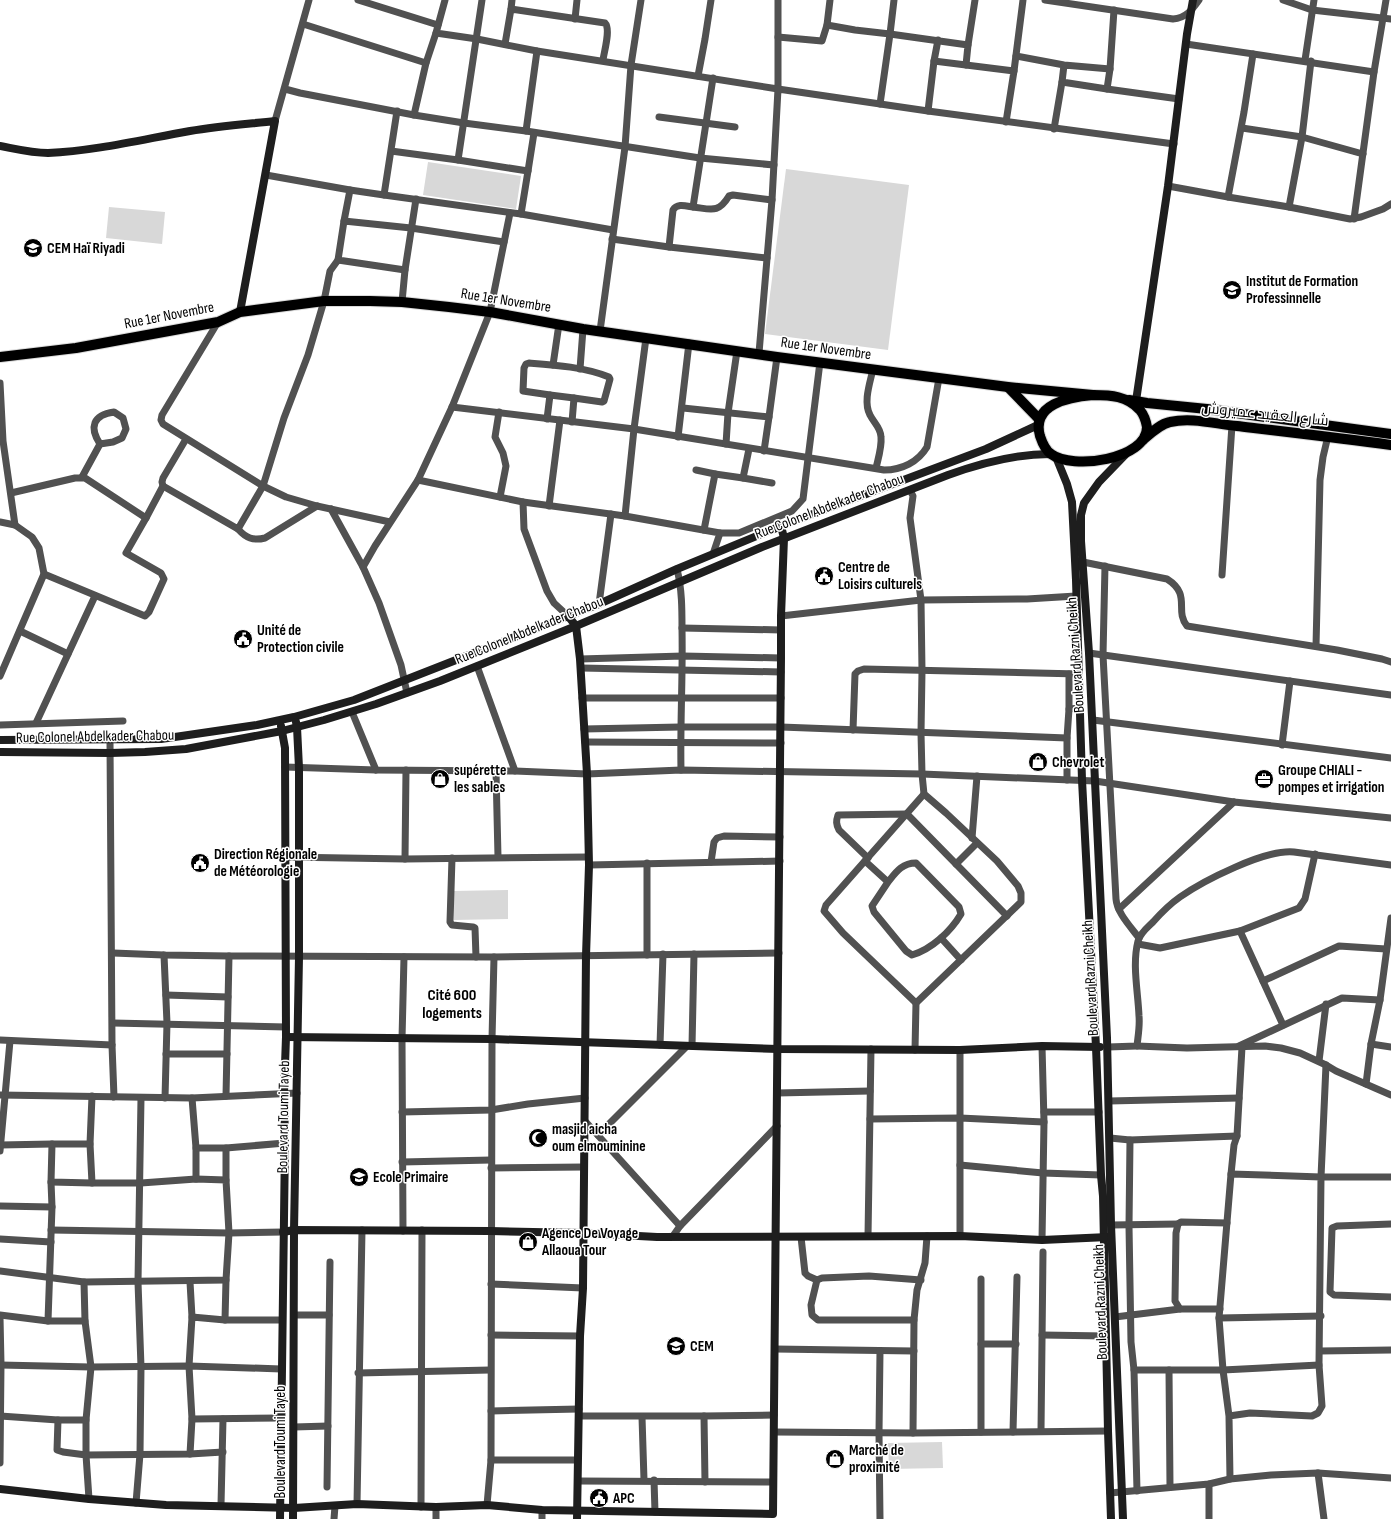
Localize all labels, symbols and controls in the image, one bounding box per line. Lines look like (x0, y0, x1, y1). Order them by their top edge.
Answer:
school or university icon: CEM Haï Riyadi (22, 237, 44, 259)
place label: CEM Haï Riyadi (47, 239, 125, 258)
place label: Institut de Formation Professinnelle (1246, 272, 1358, 308)
school or university icon: Institut de Formation Professinnelle (1221, 279, 1243, 301)
street label: Rue 1er Novembre (459, 284, 552, 317)
street label: Rue 1er Novembre (123, 297, 216, 333)
street label: Rue 1er Novembre (780, 333, 872, 364)
street label: شارع العقيد عميروش (1200, 398, 1329, 432)
street label: Rue Colonel Abdelkader Chabou (752, 469, 906, 544)
place label: Centre de Loisirs culturels (838, 558, 922, 594)
public building icon: Centre de Loisirs culturels (813, 565, 835, 587)
street label: Rue Colonel Abdelkader Chabou (452, 592, 606, 669)
street label: Boulevard Razni Cheikh (1062, 596, 1089, 714)
place label: Unité de Protection civile (257, 621, 344, 657)
public building icon: Unité de Protection civile (232, 628, 254, 650)
street label: Rue Colonel Abdelkader Chabou (16, 726, 174, 747)
shop icon: Chevrolet (1027, 751, 1049, 773)
place label: Chevrolet (1052, 753, 1104, 772)
place label: supérette les sables (454, 761, 506, 797)
place label: Groupe CHIALI - pompes et irrigation (1278, 761, 1385, 797)
shop icon: supérette les sables (429, 768, 451, 790)
office icon: Groupe CHIALI - pompes et irrigation (1253, 768, 1275, 790)
place label: Direction Régionale de Météorologie (214, 845, 317, 881)
public building icon: Direction Régionale de Météorologie (189, 852, 211, 874)
street label: Boulevard Razni Cheikh (1078, 920, 1103, 1036)
district label: Cité 600 logements (422, 986, 482, 1023)
street label: Boulevard Toumi Tayeb (273, 1060, 294, 1174)
place label: masjid aicha oum elmouminine (552, 1120, 646, 1156)
mosque icon: masjid aicha oum elmouminine (527, 1127, 549, 1149)
school or university icon: Ecole Primaire (348, 1166, 370, 1188)
place label: Ecole Primaire (373, 1168, 448, 1187)
place label: Agence De Voyage Allaoua Tour (541, 1224, 638, 1260)
shop icon: Agence De Voyage Allaoua Tour (517, 1231, 539, 1253)
street label: Boulevard Razni Cheikh (1089, 1244, 1112, 1360)
school or university icon: CEM (665, 1335, 687, 1357)
place label: CEM (690, 1337, 714, 1356)
street label: Boulevard Toumi Tayeb (271, 1385, 290, 1499)
place label: Marché de proximité (849, 1441, 904, 1477)
shop icon: Marché de proximité (824, 1448, 846, 1470)
public building icon: APC (588, 1487, 610, 1509)
place label: APC (612, 1489, 635, 1508)

